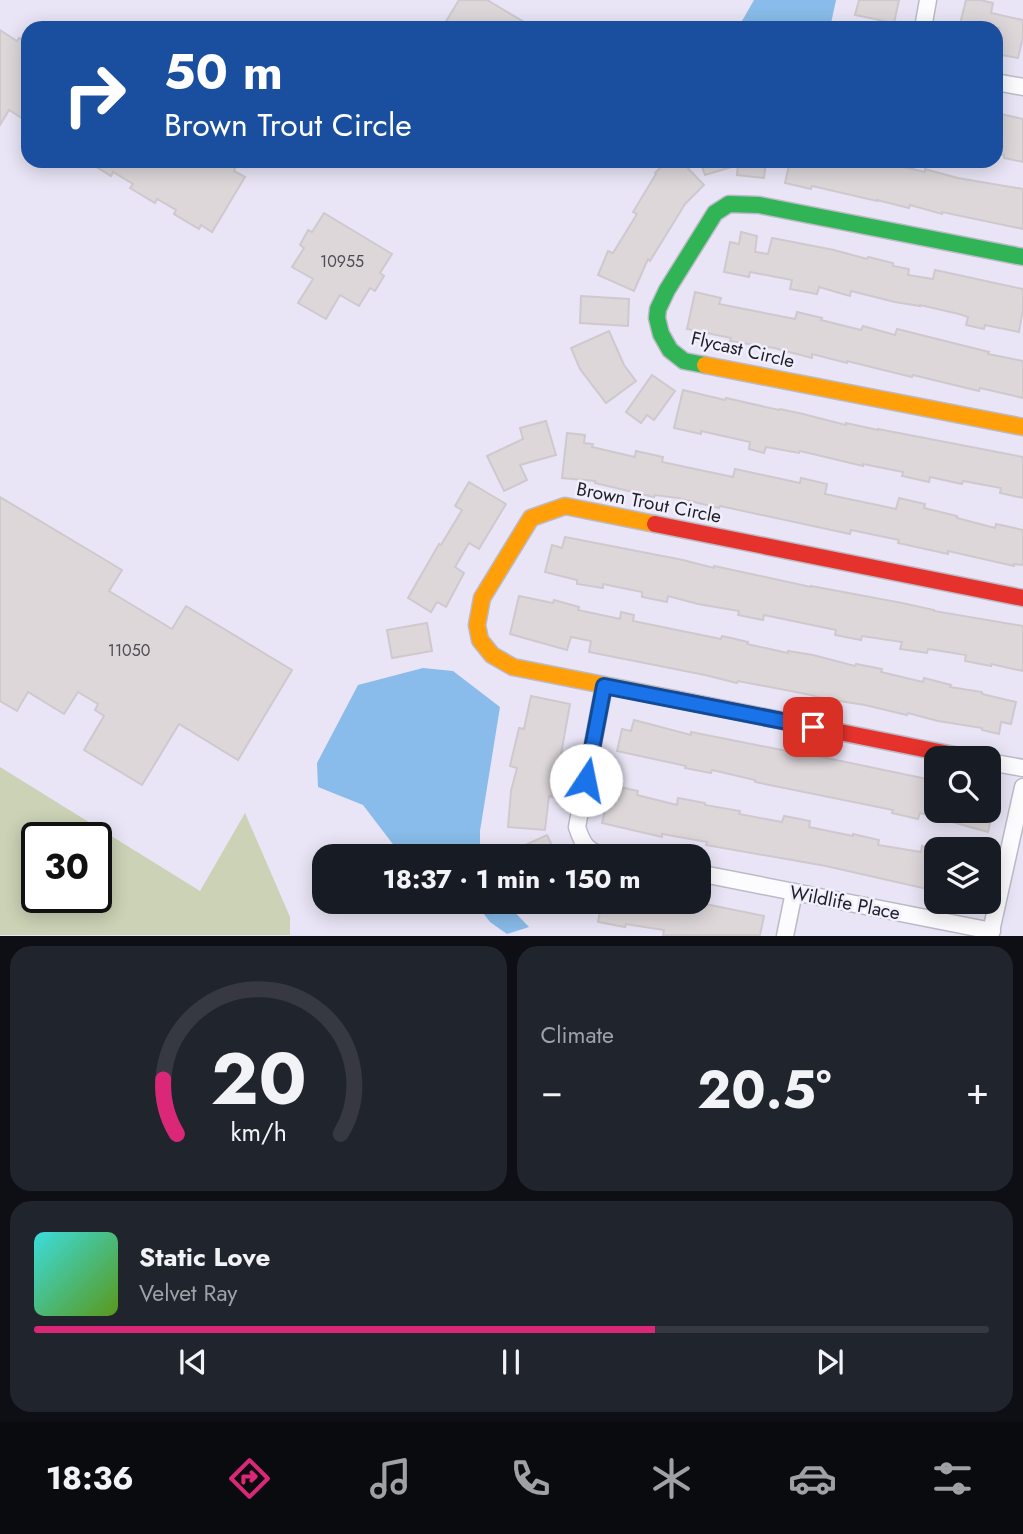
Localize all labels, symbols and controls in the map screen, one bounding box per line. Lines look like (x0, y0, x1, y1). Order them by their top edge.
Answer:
text: 50 m (164, 37, 283, 107)
icon: right (49, 49, 140, 140)
text: Brown Trout Circle (164, 102, 412, 148)
house number: 10955 (320, 250, 364, 273)
street label: Flycast Circle (688, 324, 798, 375)
street label: Brown Trout Circle (574, 475, 724, 530)
house number: 11050 (108, 639, 150, 662)
pin (783, 697, 843, 757)
icon: arrive (794, 708, 832, 746)
position arrow (549, 743, 623, 817)
map controls (924, 746, 1001, 914)
button: search (924, 746, 1001, 823)
speed limit sign: 30 (21, 822, 112, 913)
button: layers (924, 837, 1001, 914)
text: 18:37 · 1 min · 150 m (382, 860, 641, 898)
street label: Wildlife Place (787, 879, 903, 926)
text: Climate (541, 1018, 614, 1052)
text: 20 (210, 1027, 306, 1132)
text: 20.5° (697, 1052, 831, 1128)
text: − (541, 1063, 563, 1118)
text: + (966, 1063, 989, 1118)
text: km/h (230, 1114, 287, 1150)
text: Static Love (139, 1238, 271, 1276)
text: Velvet Ray (139, 1276, 237, 1310)
icon: previous (174, 1343, 212, 1381)
icon: pause (492, 1343, 530, 1381)
icon: next (811, 1343, 849, 1381)
icon: directions (225, 1454, 274, 1503)
icon: music (366, 1454, 415, 1503)
icon: phone (506, 1454, 555, 1503)
icon: climate (647, 1454, 696, 1503)
icon: car (788, 1454, 837, 1503)
icon: filters (928, 1454, 977, 1503)
text: 18:36 (46, 1455, 134, 1501)

